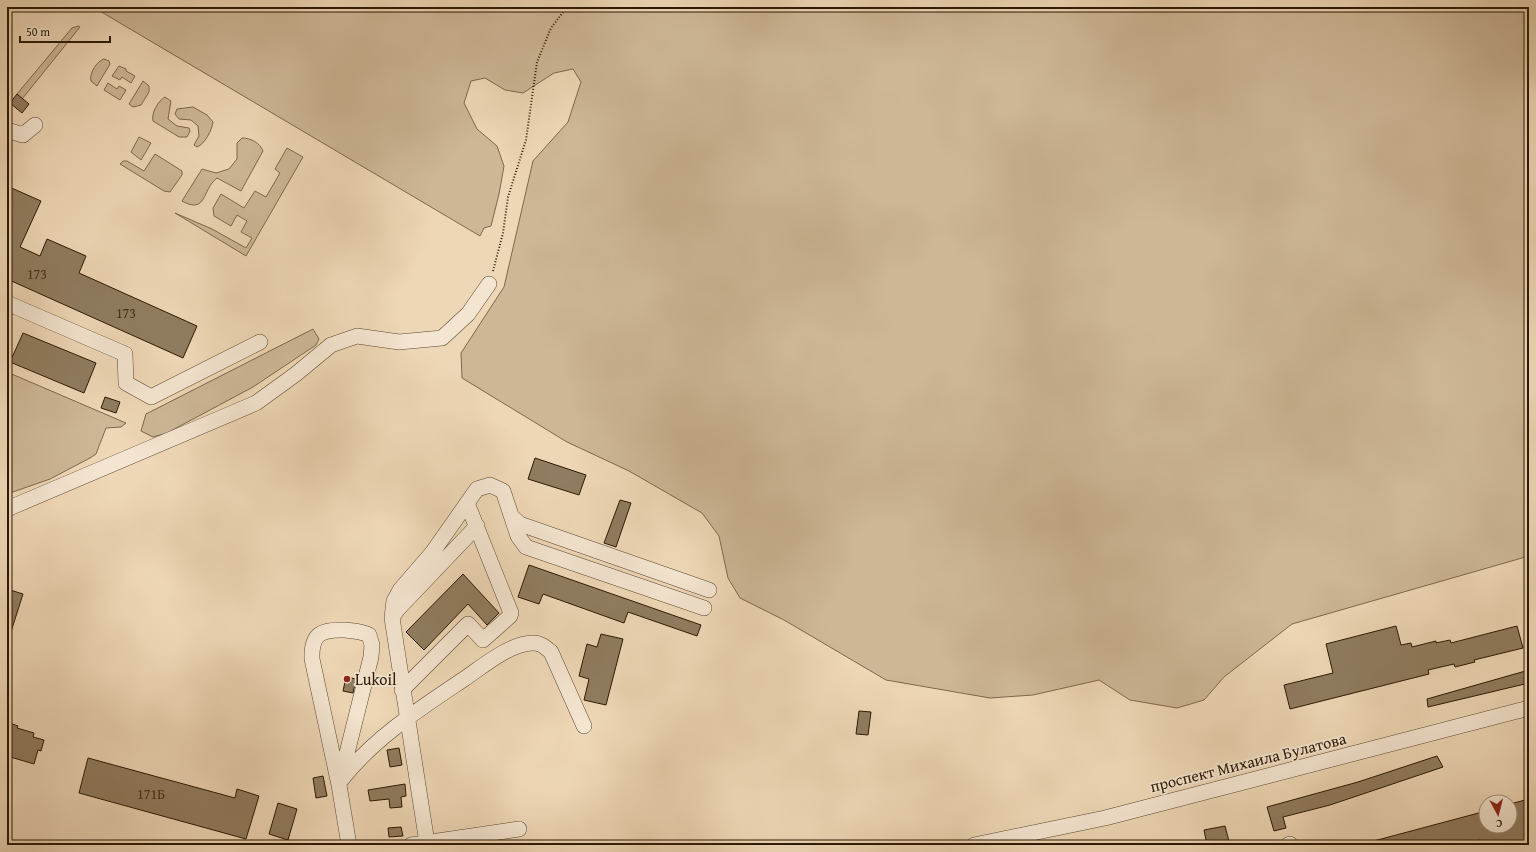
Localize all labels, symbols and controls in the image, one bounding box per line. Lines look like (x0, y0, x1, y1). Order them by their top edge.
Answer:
scale bar (20, 18, 110, 44)
text: 50 m (26, 23, 50, 40)
house number: 173 (27, 264, 47, 284)
house number: 173 (116, 303, 136, 323)
place label: Lukoil (355, 667, 397, 691)
marker: Lukoil (342, 674, 352, 684)
street label: проспект Михаила Булатова (1147, 726, 1349, 798)
house number: 171Б (137, 784, 165, 804)
north arrow (1478, 794, 1518, 834)
text: С (1495, 816, 1503, 832)

